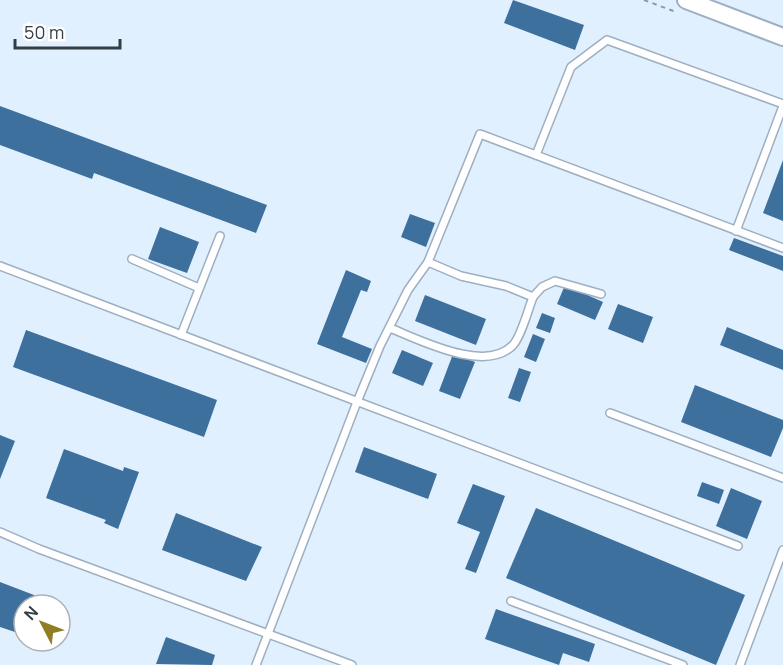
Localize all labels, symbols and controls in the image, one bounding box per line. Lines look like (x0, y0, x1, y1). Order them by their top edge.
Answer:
scale bar (15, 12, 120, 50)
text: 50 m (24, 20, 64, 44)
north arrow (12, 593, 72, 653)
text: N (19, 601, 43, 625)

